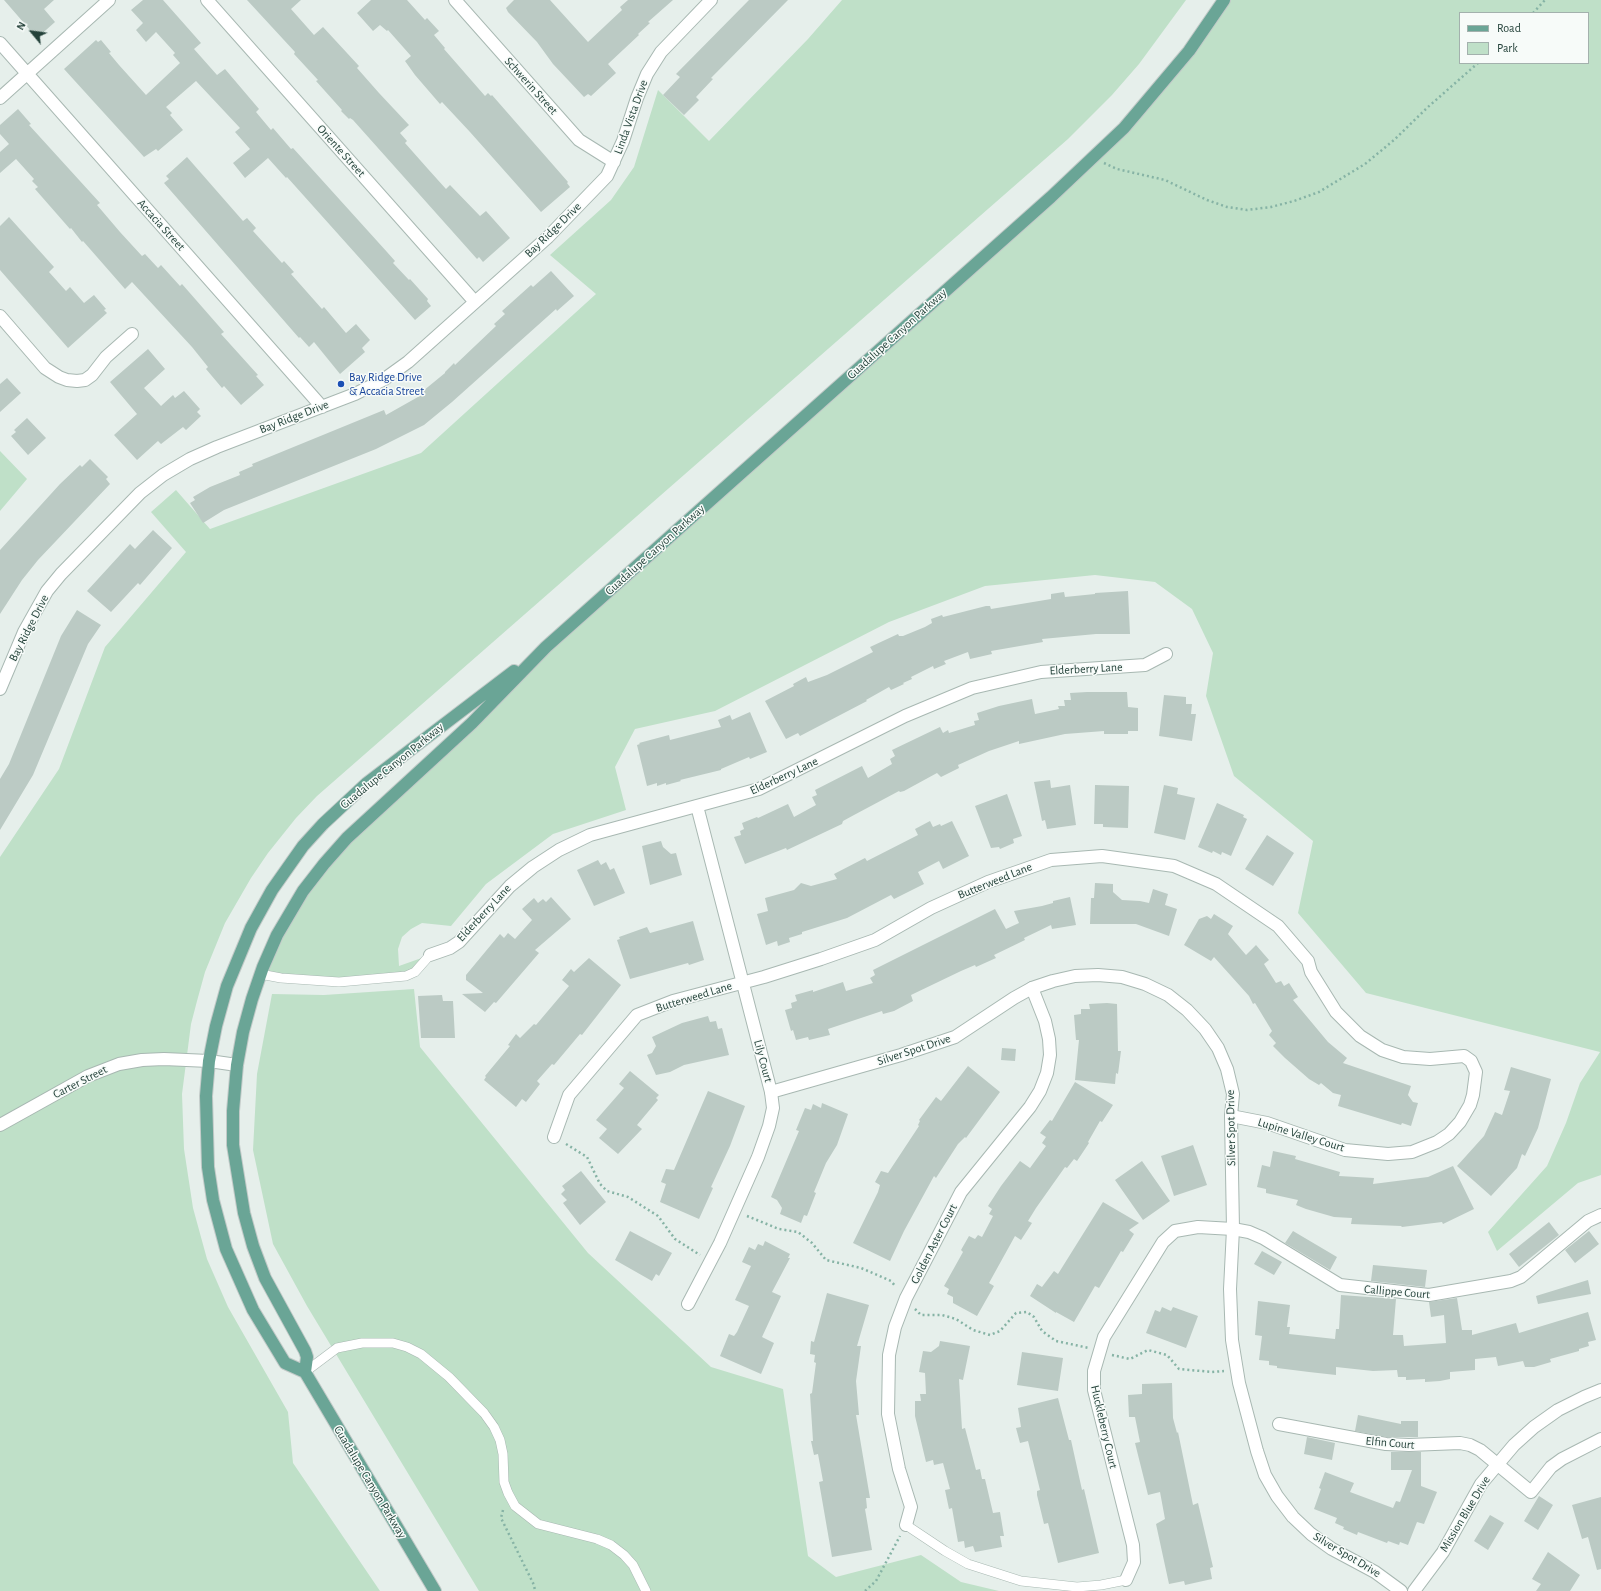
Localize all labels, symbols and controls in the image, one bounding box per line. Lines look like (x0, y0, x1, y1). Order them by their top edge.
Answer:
north arrow (12, 12, 52, 52)
legend (1459, 12, 1589, 64)
text: N (14, 20, 28, 32)
text: Road (1497, 22, 1521, 34)
text: Park (1497, 42, 1518, 54)
street label: Schwerin Street (501, 54, 561, 118)
street label: Linda Vista Drive (611, 78, 651, 156)
street label: Oriente Street (314, 122, 368, 180)
street label: Accacia Street (134, 196, 188, 254)
street label: Bay Ridge Drive (522, 199, 584, 261)
street label: Guadalupe Canyon Parkway (844, 286, 950, 382)
place label: Bay Ridge Drive & Accacia Street (349, 370, 424, 398)
marker: Bay Ridge Drive & Accacia Street (336, 379, 346, 389)
street label: Bay Ridge Drive (257, 397, 331, 437)
street label: Guadalupe Canyon Parkway (602, 502, 708, 598)
street label: Bay Ridge Drive (6, 592, 52, 664)
street label: Elderberry Lane (1049, 660, 1123, 678)
street label: Guadalupe Canyon Parkway (337, 720, 447, 812)
street label: Elderberry Lane (748, 754, 820, 798)
street label: Butterweed Lane (956, 860, 1034, 902)
street label: Elderberry Lane (454, 881, 514, 945)
street label: Butterweed Lane (654, 979, 734, 1015)
street label: Silver Spot Drive (876, 1031, 952, 1069)
street label: Lily Court (750, 1038, 776, 1084)
street label: Carter Street (51, 1062, 109, 1102)
street label: Silver Spot Drive (1223, 1090, 1239, 1166)
street label: Lupine Valley Court (1256, 1115, 1346, 1155)
street label: Golden Aster Court (908, 1202, 960, 1286)
street label: Callippe Court (1364, 1282, 1430, 1302)
street label: Huckleberry Court (1087, 1384, 1121, 1470)
street label: Guadalupe Canyon Parkway (331, 1423, 409, 1541)
street label: Elfin Court (1365, 1434, 1415, 1452)
street label: Mission Blue Drive (1437, 1473, 1493, 1555)
street label: Silver Spot Drive (1311, 1529, 1383, 1581)

